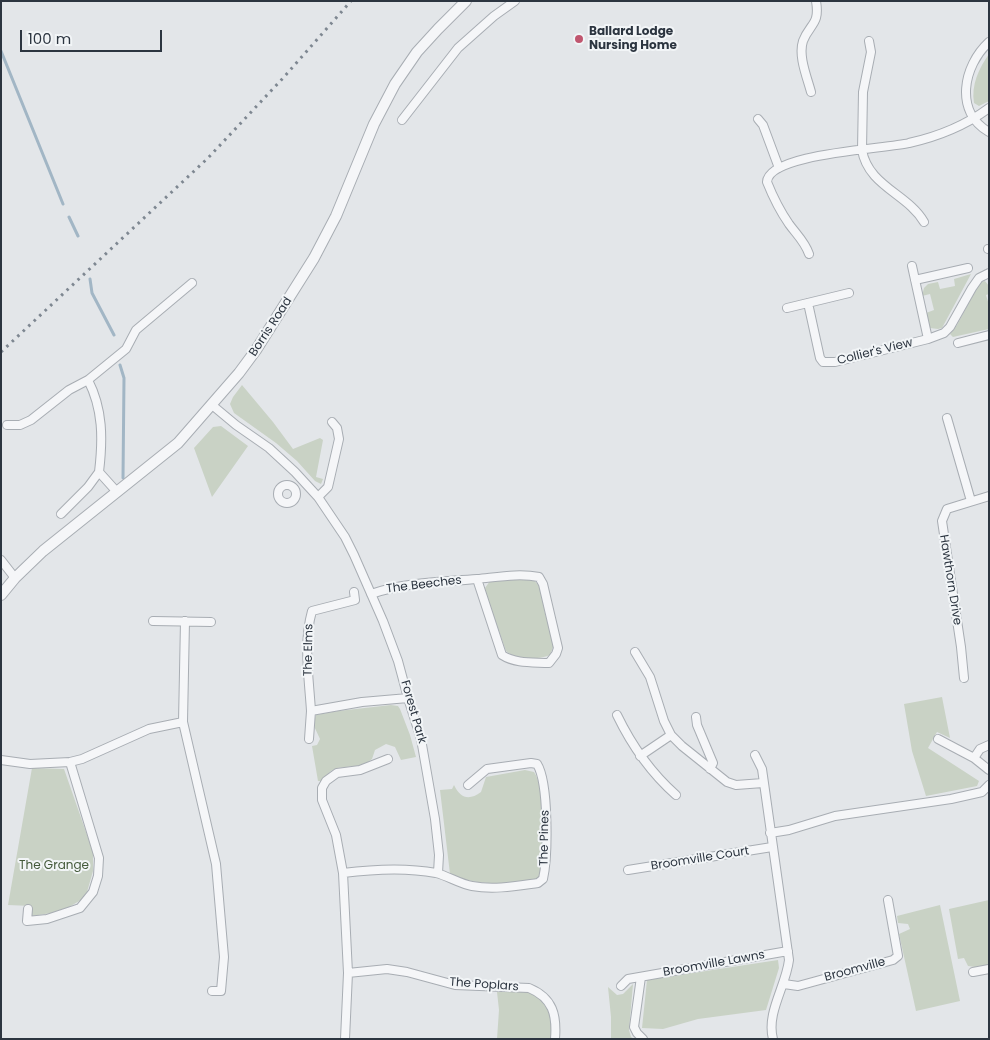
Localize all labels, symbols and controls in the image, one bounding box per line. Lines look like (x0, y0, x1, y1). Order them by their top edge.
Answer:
scale bar (22, 20, 165, 52)
place label: Ballard Lodge Nursing Home (589, 25, 677, 53)
text: 100 m (28, 28, 71, 49)
marker: Ballard Lodge Nursing Home (573, 33, 585, 45)
street label: Borris Road (247, 295, 295, 359)
street label: Collier's View (836, 336, 914, 368)
street label: Hawthorn Drive (936, 534, 964, 626)
street label: The Beeches (386, 573, 462, 597)
street label: The Elms (301, 624, 317, 676)
street label: Forest Park (397, 679, 429, 745)
street label: The Pines (537, 810, 553, 866)
street label: Broomville Court (650, 844, 750, 874)
park label: The Grange (19, 859, 89, 873)
street label: Broomville Lawns (662, 948, 766, 980)
street label: Broomville (823, 955, 887, 985)
street label: The Poplars (449, 975, 519, 995)

